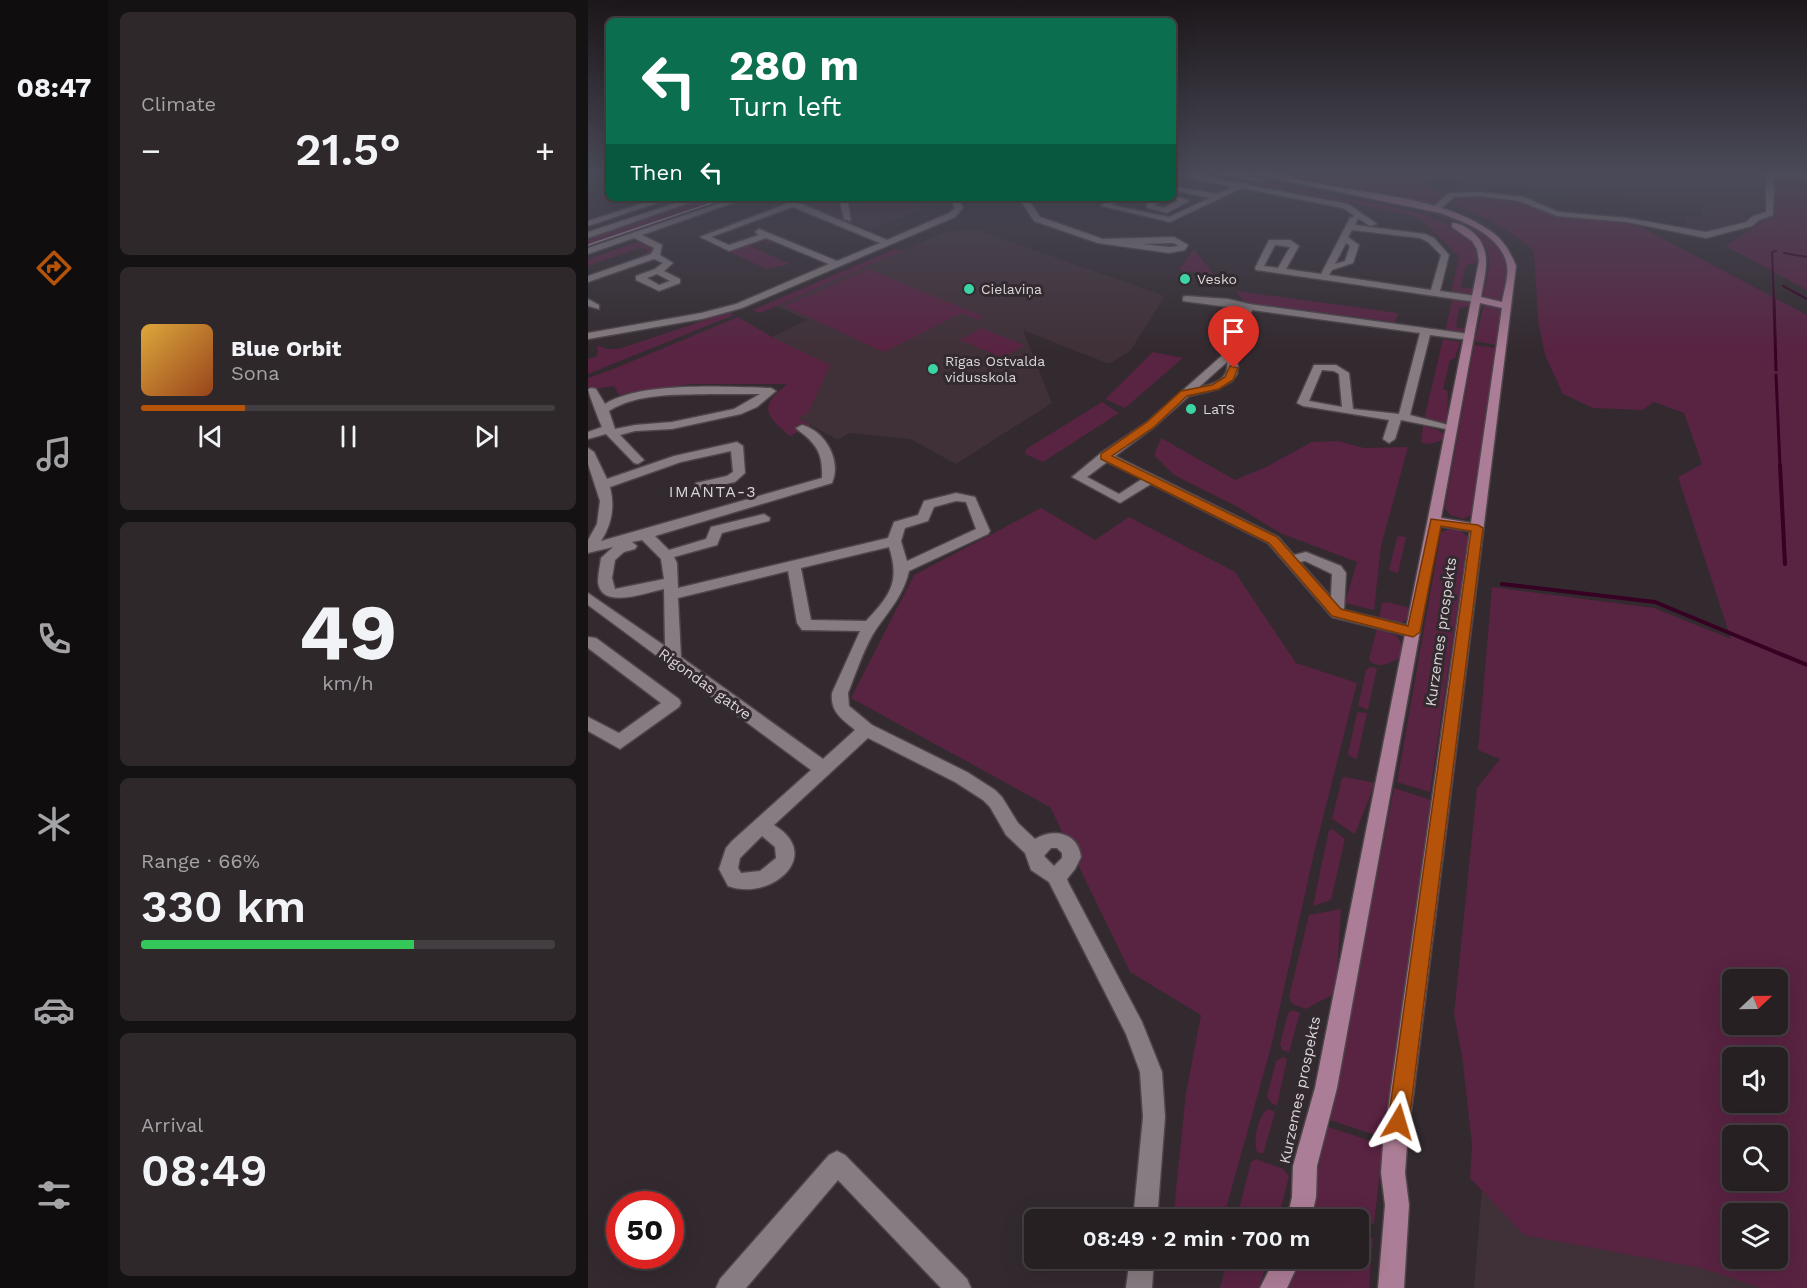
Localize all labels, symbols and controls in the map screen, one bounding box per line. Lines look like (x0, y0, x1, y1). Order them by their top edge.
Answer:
text: 280 m (729, 41, 859, 90)
icon: left (630, 42, 708, 120)
text: 08:47 (17, 72, 91, 104)
text: Turn left (729, 91, 841, 123)
text: Climate (141, 92, 216, 116)
text: 21.5° (295, 123, 401, 176)
text: − (141, 131, 161, 170)
text: + (535, 131, 555, 170)
icon: left (695, 156, 728, 189)
text: Then (630, 160, 683, 185)
icon: directions (33, 247, 75, 289)
place label: Vesko (1197, 271, 1237, 287)
marker: Vesko (1178, 272, 1192, 286)
place label: Cielaviņa (981, 281, 1042, 298)
marker: Cielaviņa (962, 282, 976, 296)
pin (1208, 306, 1259, 368)
icon: arrive (1217, 315, 1250, 348)
text: Blue Orbit (231, 336, 341, 361)
place label: Rīgas Ostvalda vidusskola (945, 353, 1045, 385)
text: Sona (231, 361, 280, 385)
marker: Rīgas Ostvalda vidusskola (926, 362, 940, 376)
place label: LaTS (1203, 401, 1235, 417)
marker: LaTS (1184, 402, 1198, 416)
icon: previous (194, 420, 227, 453)
icon: pause (332, 420, 365, 453)
icon: next (470, 420, 503, 453)
icon: music (33, 433, 75, 475)
district label: IMANTA-3 (669, 482, 757, 501)
street label: Kurzemes prospekts (1422, 556, 1460, 708)
text: 49 (299, 586, 397, 678)
icon: phone (33, 618, 75, 660)
street label: Rigondas gatve (655, 644, 755, 724)
text: km/h (322, 671, 374, 695)
icon: climate (33, 803, 75, 845)
text: Range · 66% (141, 849, 260, 873)
text: 330 km (141, 880, 306, 933)
north arrow (1722, 969, 1788, 1035)
map controls (1722, 969, 1788, 1269)
icon: car (33, 989, 75, 1031)
street label: Kurzemes prospekts (1276, 1015, 1324, 1165)
button: sound (1722, 1047, 1788, 1113)
position arrow (1366, 1090, 1430, 1154)
text: Arrival (141, 1113, 203, 1137)
button: search (1722, 1125, 1788, 1191)
text: 08:49 (141, 1144, 267, 1197)
icon: filters (33, 1174, 75, 1216)
speed limit sign: 50 (606, 1191, 684, 1269)
button: layers (1722, 1203, 1788, 1269)
text: 08:49 · 2 min · 700 m (1083, 1226, 1310, 1251)

